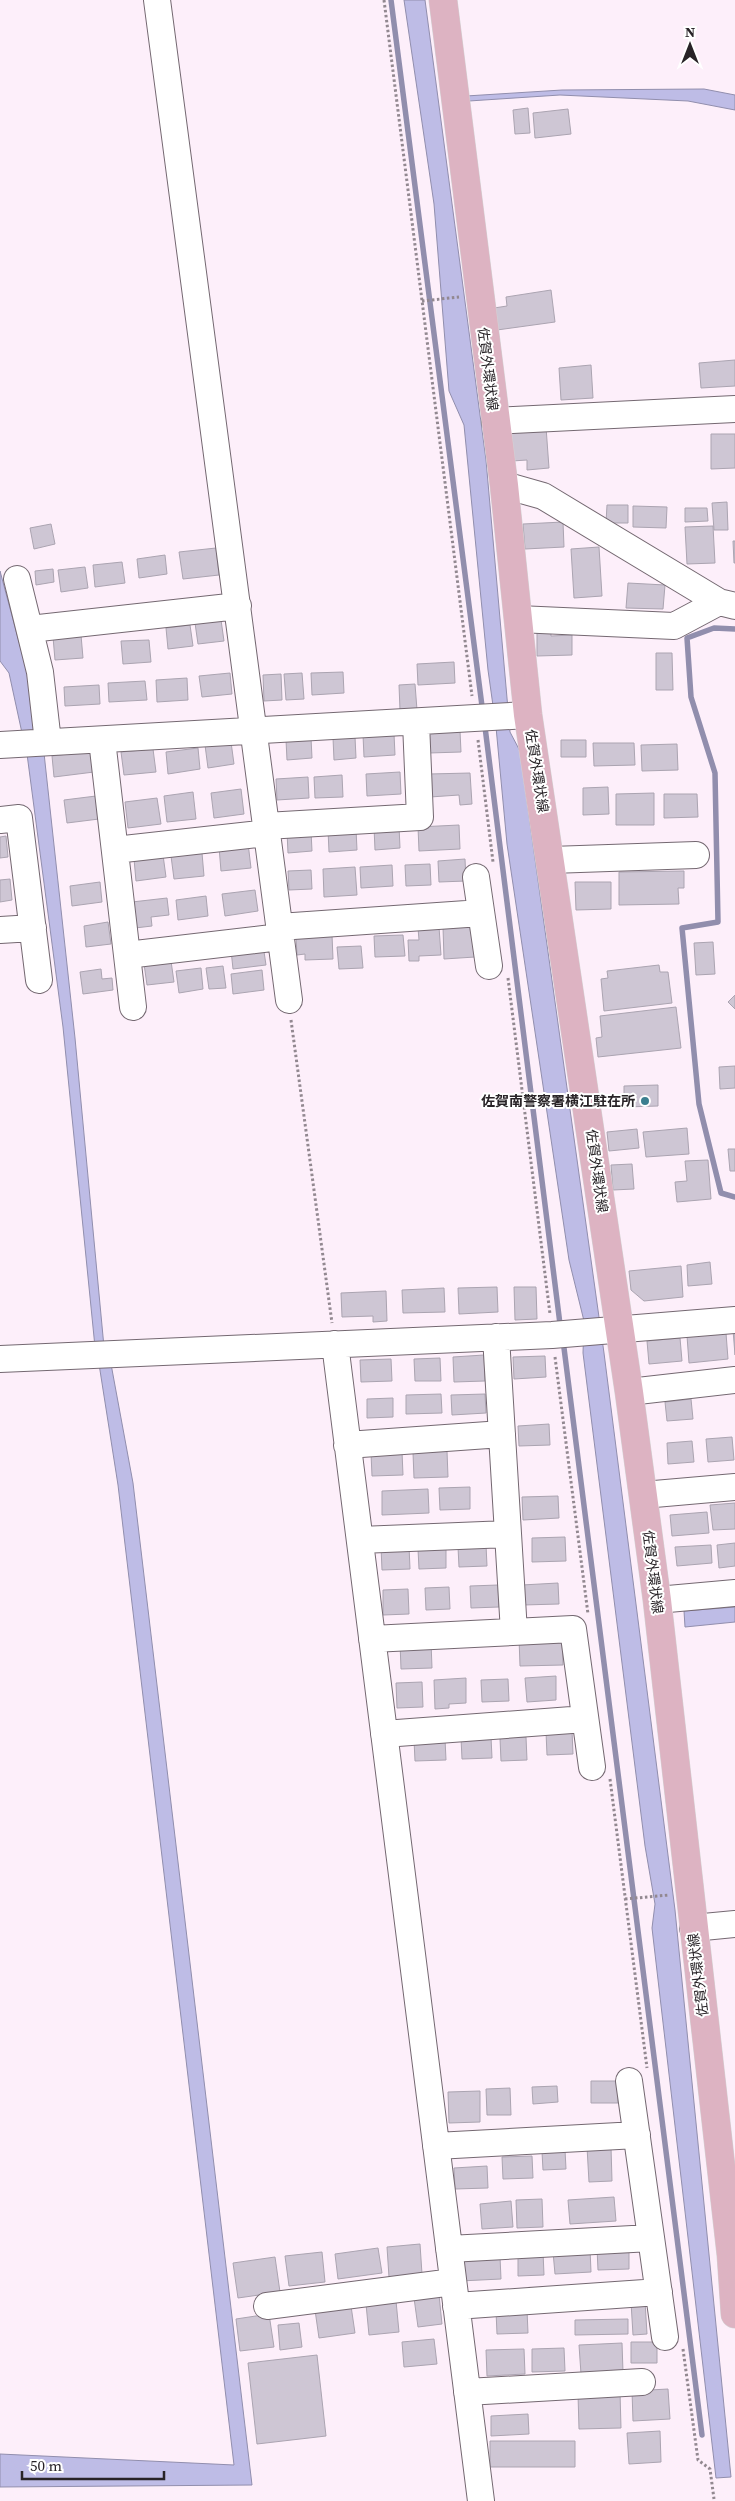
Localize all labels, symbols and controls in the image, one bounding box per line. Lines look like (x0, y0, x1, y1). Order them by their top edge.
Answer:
north arrow (665, 20, 715, 70)
text: N (685, 22, 695, 42)
street label: 佐賀外環状線 (473, 326, 503, 412)
street label: 佐賀外環状線 (521, 728, 553, 814)
place label: 佐賀南警察署横江駐在所 (481, 1091, 635, 1111)
marker: 佐賀南警察署横江駐在所 (639, 1095, 651, 1107)
street label: 佐賀外環状線 (581, 1128, 613, 1214)
street label: 佐賀外環状線 (638, 1529, 668, 1615)
street label: 佐賀外環状線 (683, 1932, 713, 2018)
scale bar (22, 2448, 165, 2480)
text: 50 m (30, 2455, 62, 2476)

